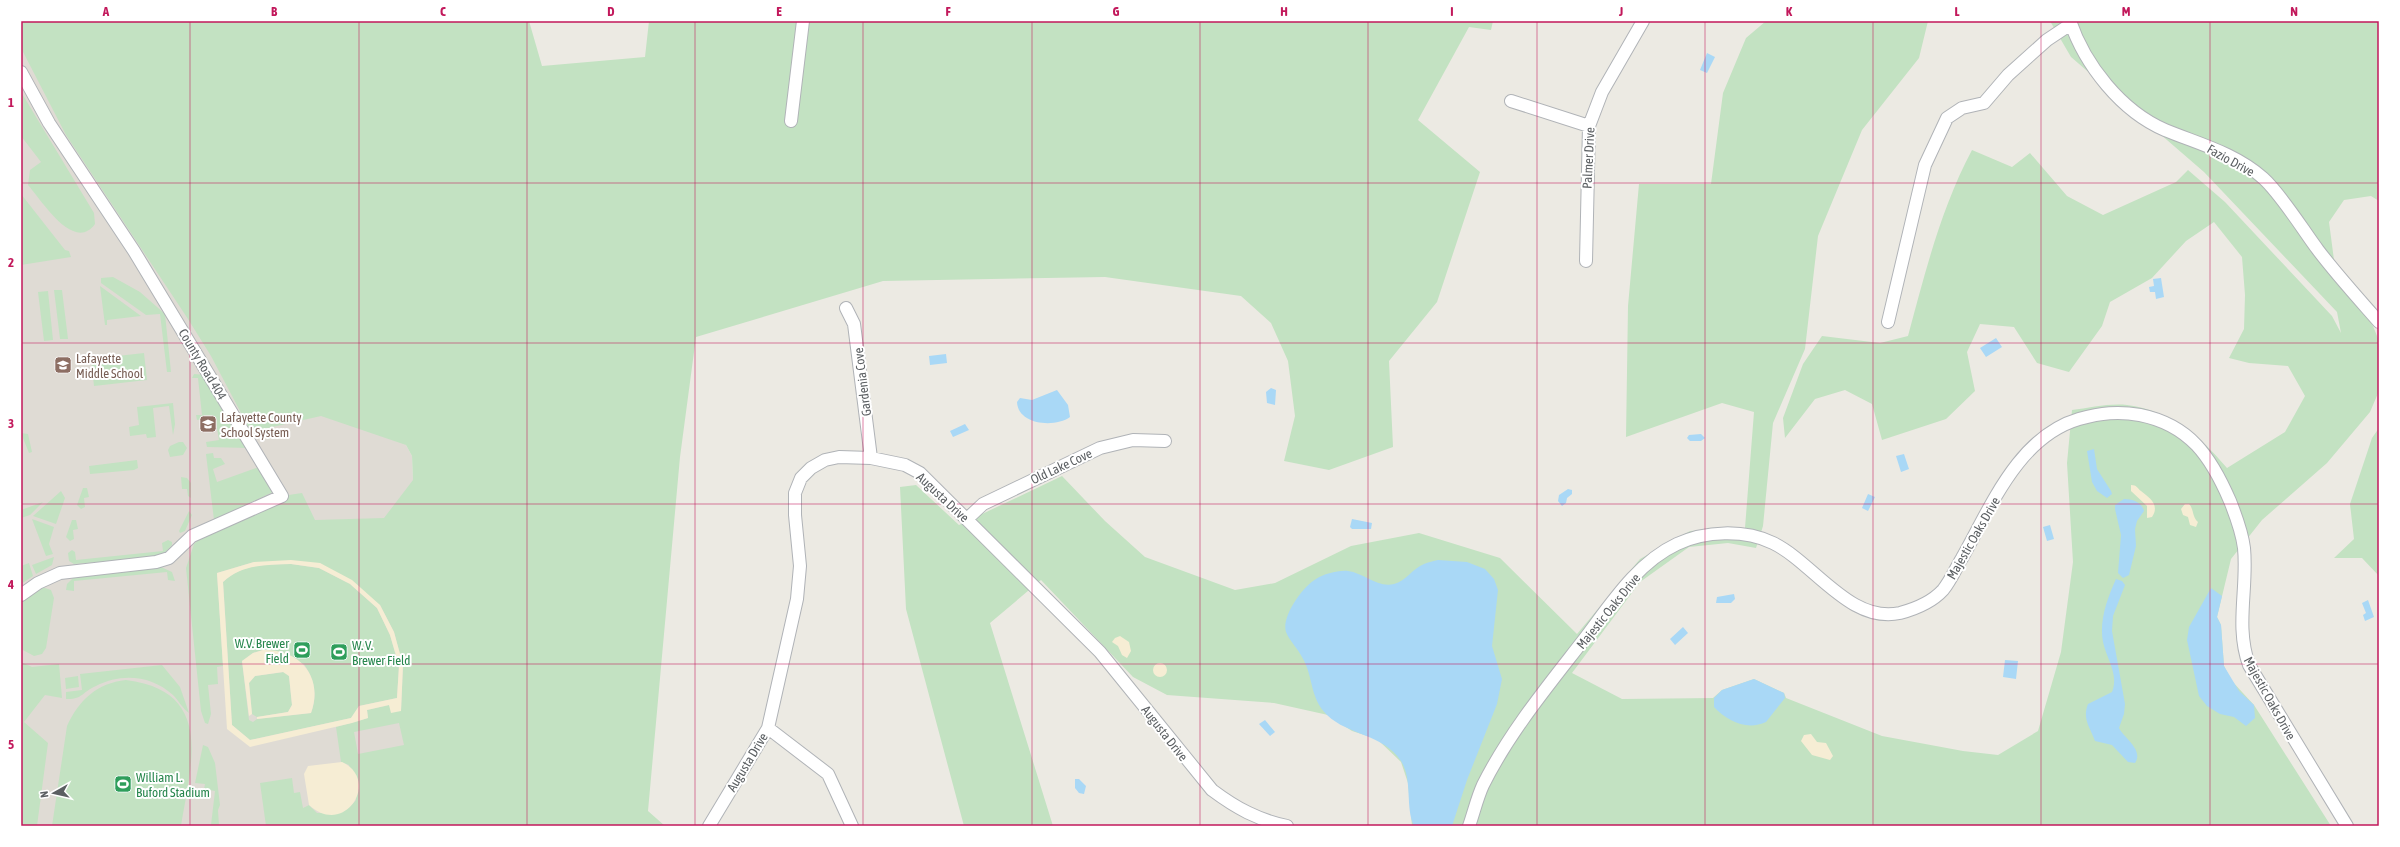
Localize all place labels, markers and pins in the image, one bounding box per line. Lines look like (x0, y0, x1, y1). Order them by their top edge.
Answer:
place label: Lafayette Middle School (76, 351, 144, 381)
school or university icon: Lafayette Middle School (53, 355, 73, 375)
place label: Lafayette County School System (221, 410, 302, 440)
school or university icon: Lafayette County School System (198, 414, 218, 434)
place label: W.V. Brewer Field (235, 636, 289, 666)
place label: W. V. Brewer Field (352, 638, 411, 668)
sports icon: W.V. Brewer Field (292, 640, 312, 660)
sports icon: W. V. Brewer Field (329, 642, 349, 662)
place label: William L. Buford Stadium (136, 770, 210, 800)
sports icon: William L. Buford Stadium (113, 774, 133, 794)

